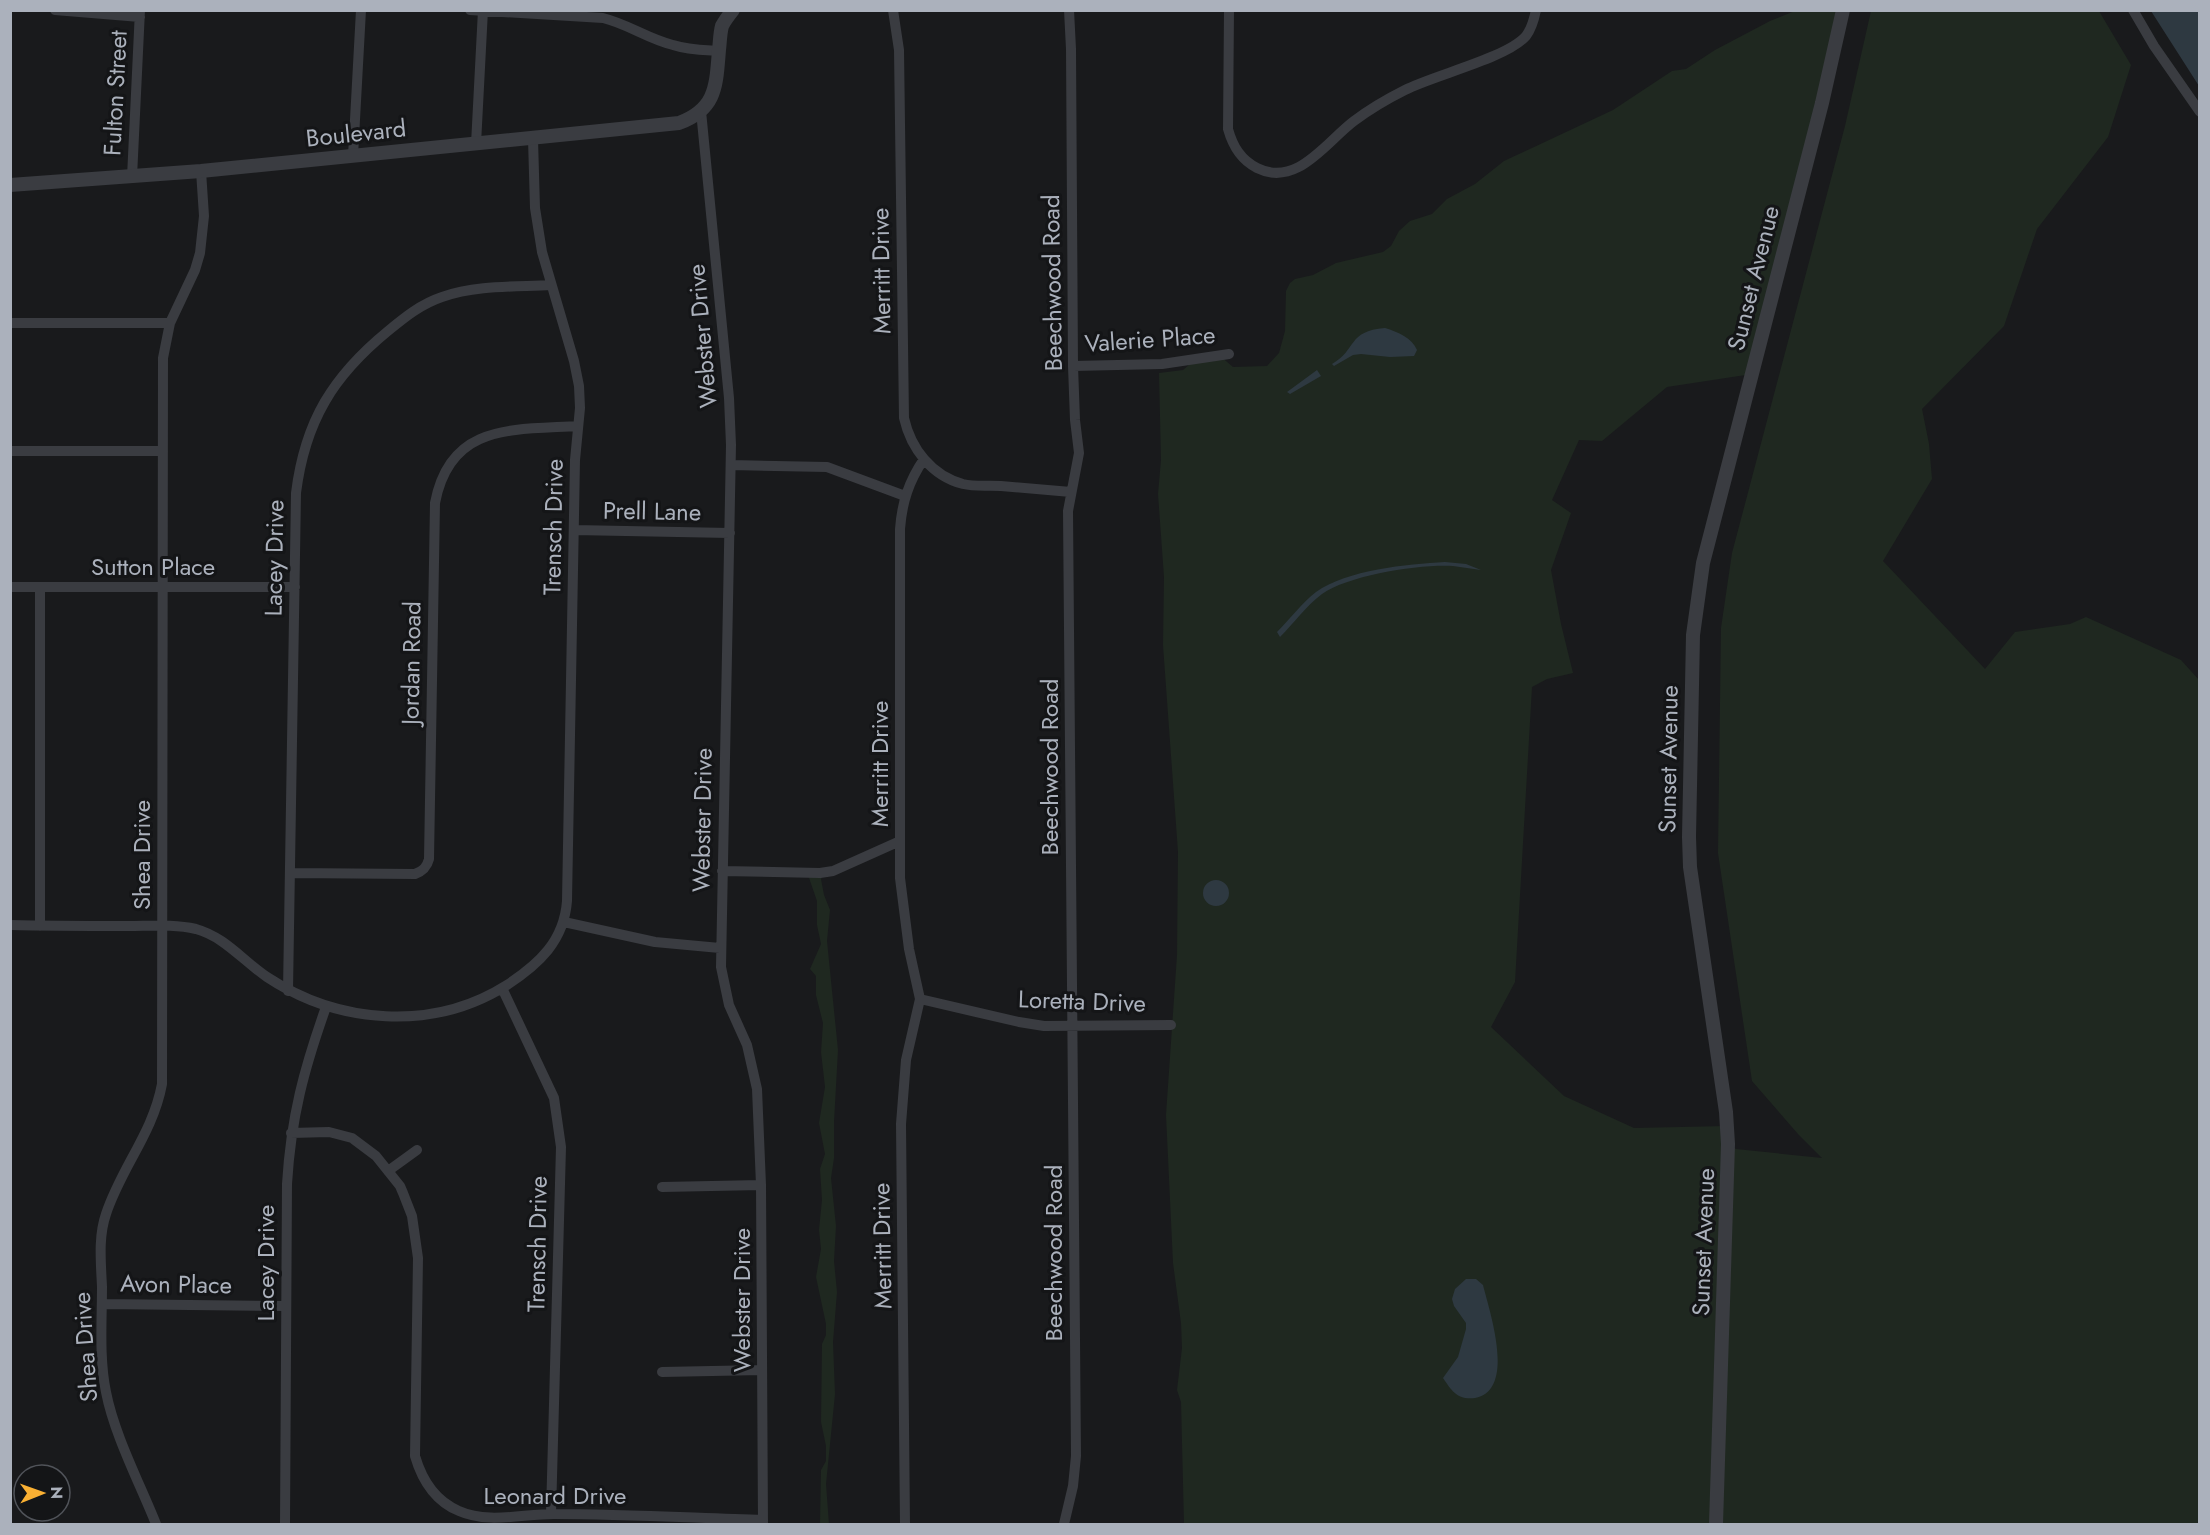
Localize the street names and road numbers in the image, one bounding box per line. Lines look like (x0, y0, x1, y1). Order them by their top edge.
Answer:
street label: Fulton Street (94, 29, 136, 157)
street label: Boulevard (304, 110, 408, 156)
street label: Beechwood Road (1033, 194, 1071, 372)
street label: Sunset Avenue (1718, 202, 1788, 354)
street label: Merritt Drive (862, 207, 900, 335)
street label: Webster Drive (678, 263, 726, 409)
street label: Valerie Place (1083, 317, 1217, 361)
street label: Trensch Drive (534, 459, 572, 595)
street label: Prell Lane (602, 493, 702, 529)
street label: Lacey Drive (255, 499, 293, 617)
street label: Sutton Place (91, 549, 215, 584)
street label: Jordan Road (392, 601, 430, 728)
street label: Beechwood Road (1032, 679, 1067, 855)
street label: Sunset Avenue (1649, 685, 1687, 833)
street label: Merritt Drive (862, 701, 897, 827)
street label: Webster Drive (683, 747, 721, 893)
street label: Shea Drive (124, 800, 159, 910)
street label: Loretta Drive (1018, 981, 1146, 1021)
street label: Beechwood Road (1036, 1165, 1071, 1341)
street label: Sunset Avenue (1683, 1167, 1723, 1317)
street label: Trensch Drive (518, 1176, 556, 1312)
street label: Merritt Drive (863, 1182, 901, 1310)
street label: Lacey Drive (248, 1205, 283, 1321)
street label: Webster Drive (724, 1228, 759, 1372)
street label: Avon Place (120, 1266, 232, 1302)
street label: Shea Drive (64, 1291, 106, 1403)
street label: Leonard Drive (484, 1478, 626, 1513)

